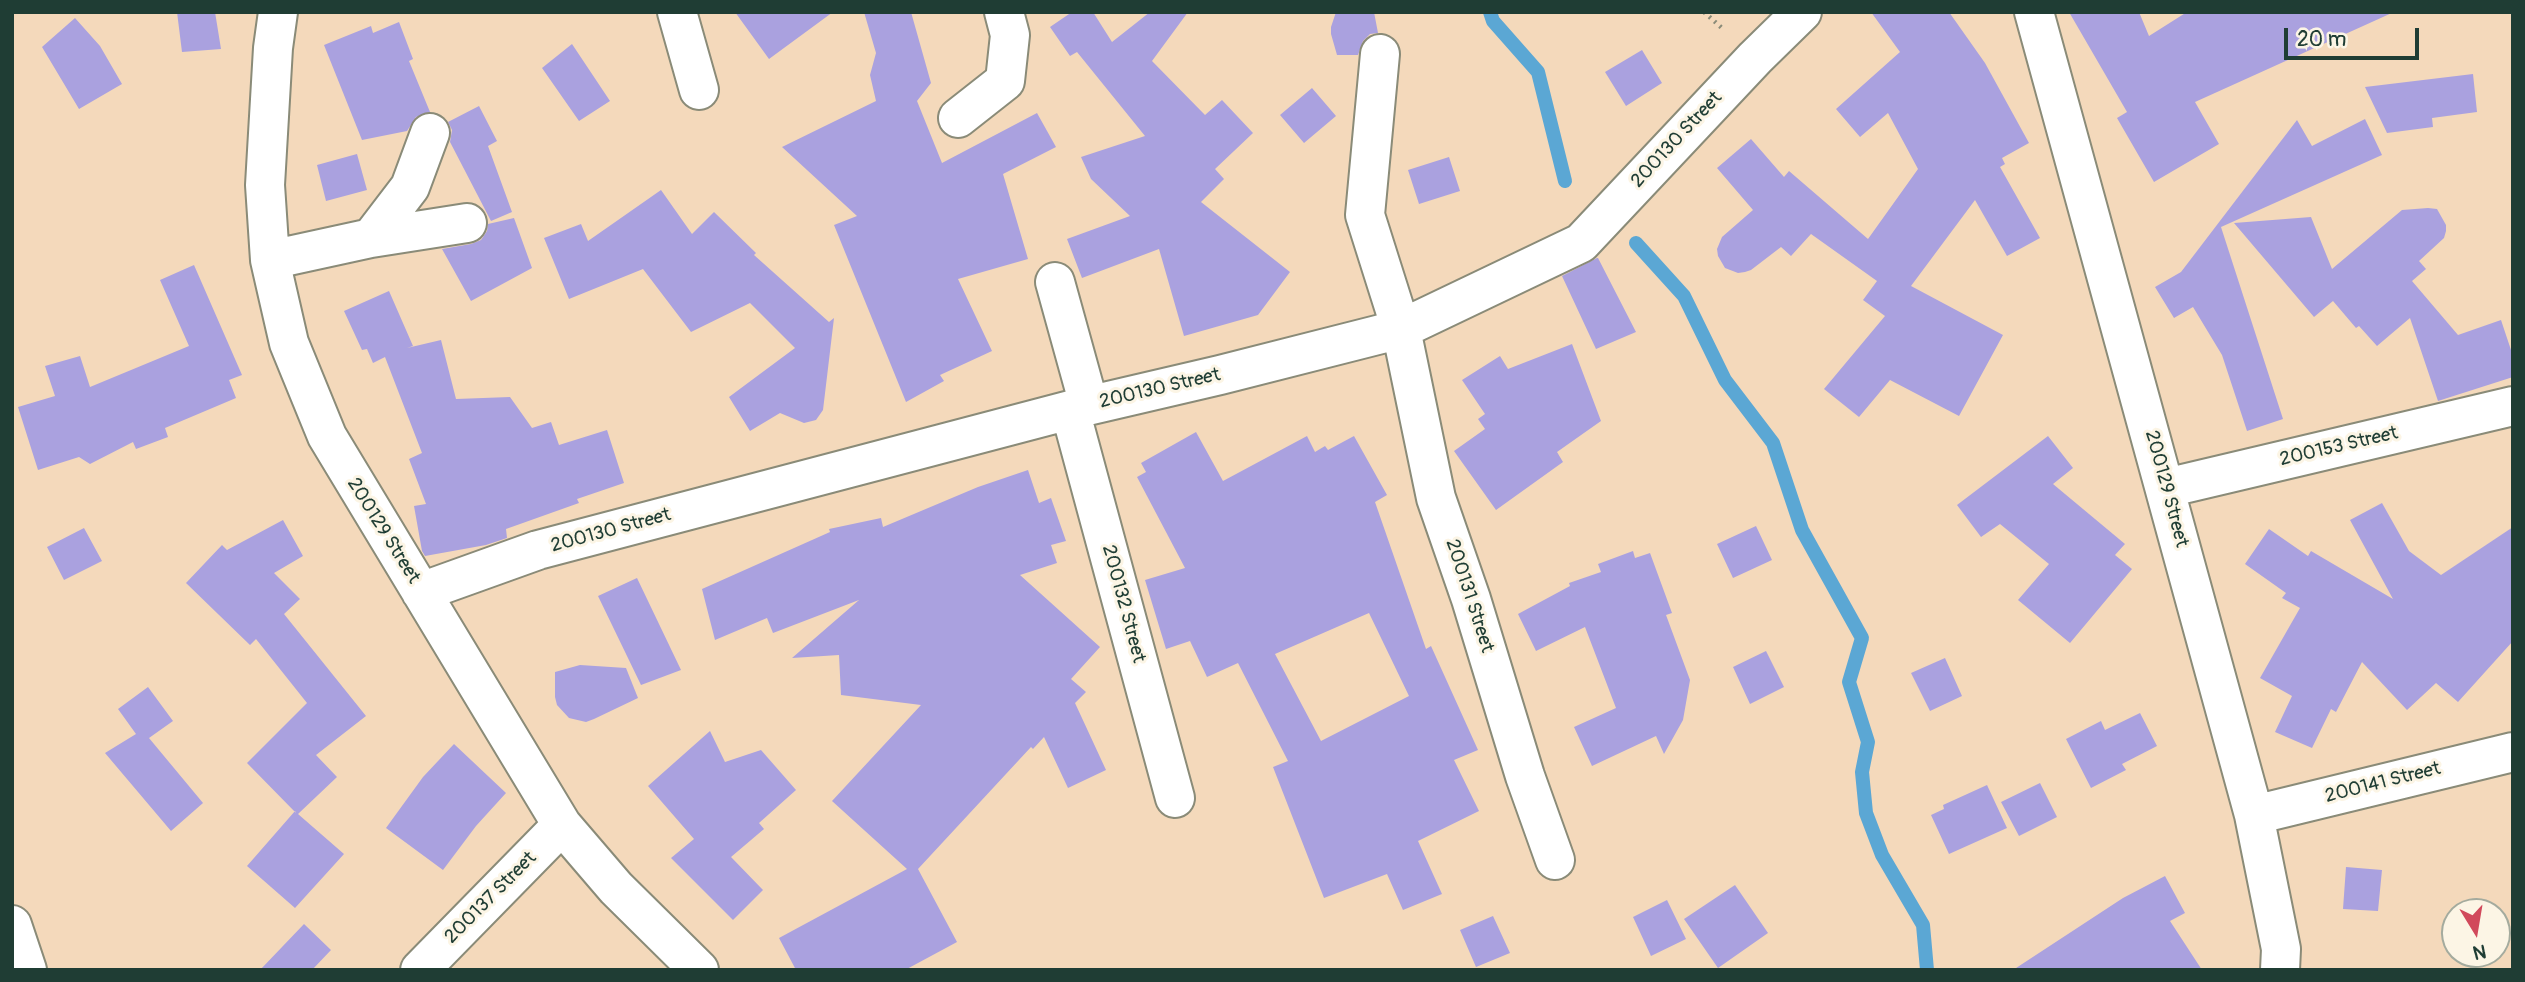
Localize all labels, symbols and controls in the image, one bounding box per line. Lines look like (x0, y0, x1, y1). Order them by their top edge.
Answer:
scale bar (2287, 14, 2422, 58)
text: 20 m (2297, 26, 2346, 53)
street label: 200130 Street (1627, 87, 1727, 193)
street label: 200130 Street (1097, 364, 1223, 414)
street label: 200153 Street (2278, 422, 2400, 472)
street label: 200129 Street (2139, 428, 2193, 550)
street label: 200129 Street (342, 474, 424, 588)
street label: 200130 Street (549, 504, 673, 558)
street label: 200131 Street (1440, 537, 1498, 655)
street label: 200132 Street (1096, 543, 1150, 665)
street label: 200141 Street (2323, 758, 2443, 808)
street label: 200137 Street (440, 847, 542, 949)
north arrow (2441, 898, 2511, 968)
text: N (2471, 939, 2488, 965)

